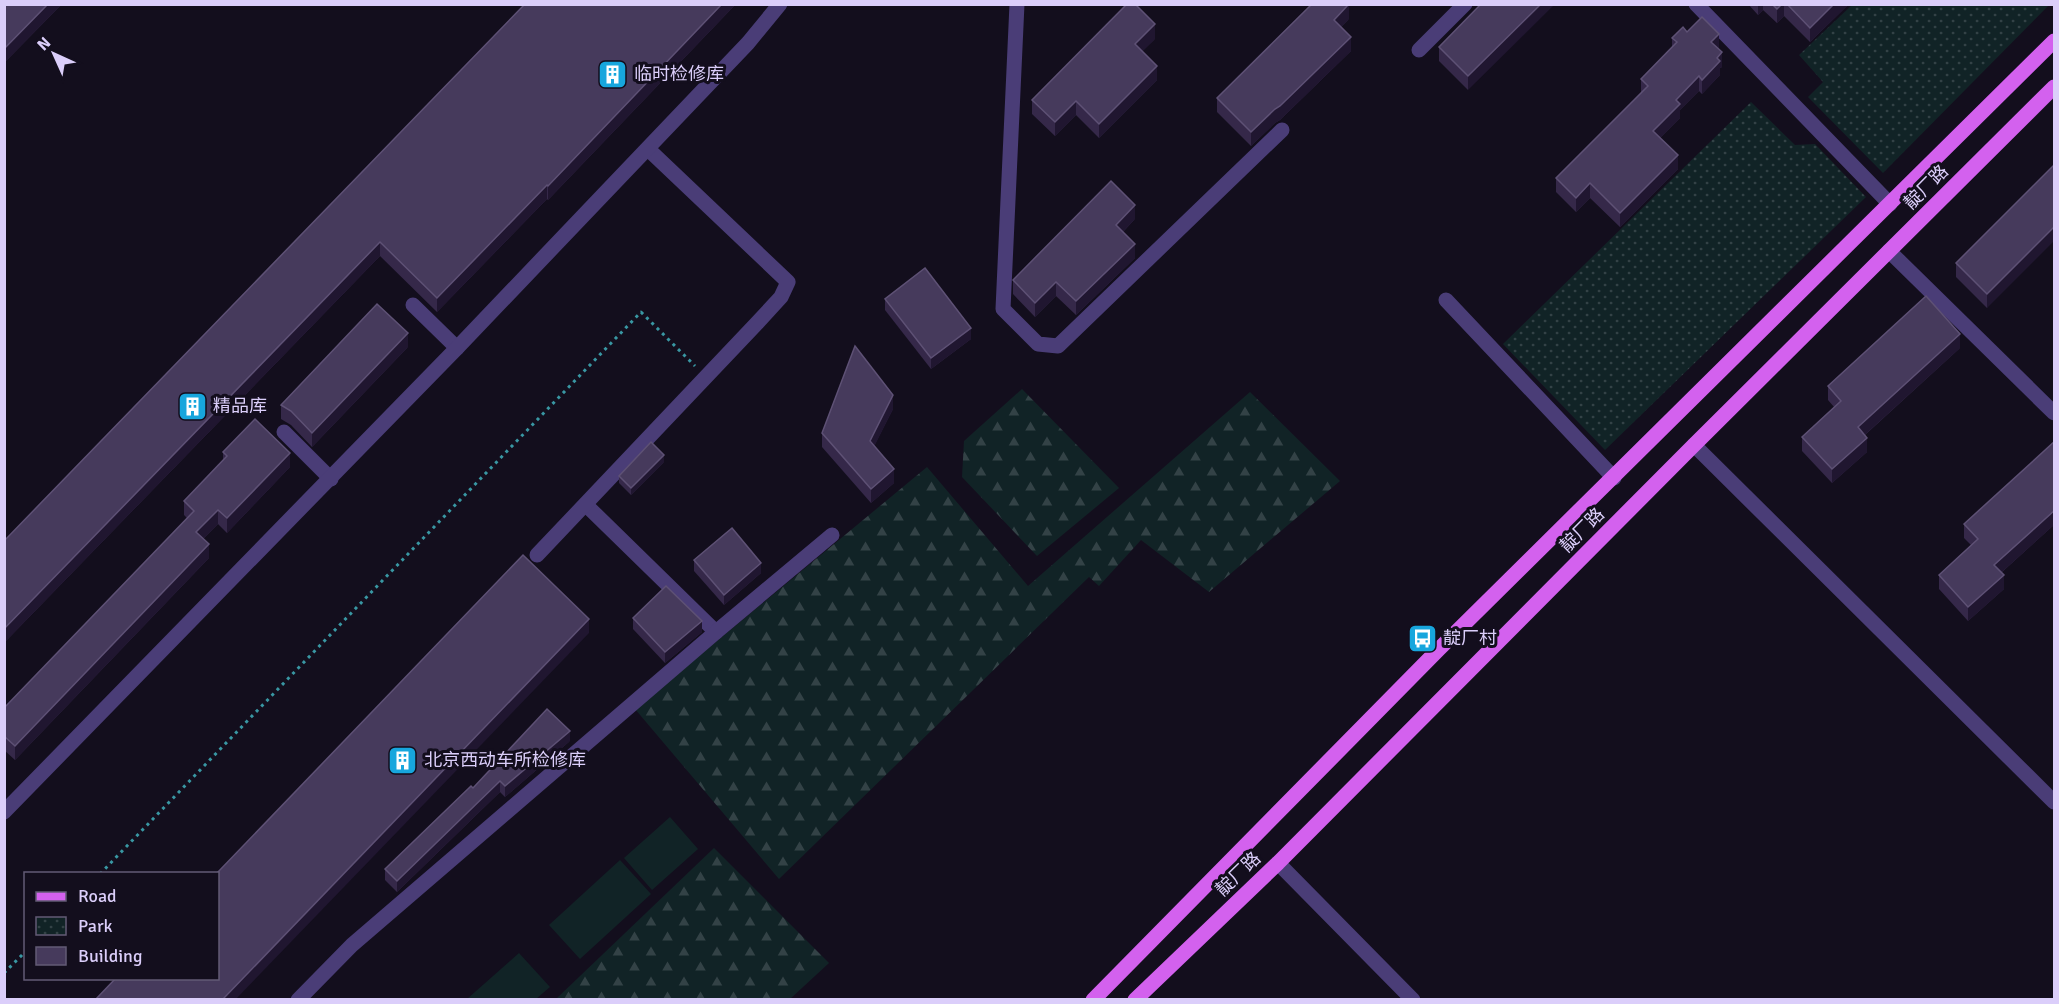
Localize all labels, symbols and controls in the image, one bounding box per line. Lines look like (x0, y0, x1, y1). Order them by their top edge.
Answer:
north arrow (24, 24, 84, 84)
text: N (33, 33, 55, 55)
building icon: 临时检修库 (597, 58, 629, 90)
place label: 临时检修库 (634, 63, 724, 85)
street label: 靛厂路 (1899, 160, 1953, 214)
building icon: 精品库 (176, 390, 208, 422)
place label: 精品库 (213, 395, 267, 417)
street label: 靛厂路 (1555, 503, 1609, 557)
bus stop icon: 靛厂村 (1406, 622, 1438, 654)
place label: 靛厂村 (1443, 627, 1497, 649)
building icon: 北京西动车所检修库 (387, 744, 419, 776)
place label: 北京西动车所检修库 (424, 749, 586, 771)
street label: 靛厂路 (1211, 847, 1265, 901)
legend (24, 872, 219, 980)
text: Road (78, 885, 117, 907)
text: Park (78, 915, 113, 937)
text: Building (78, 945, 142, 967)

